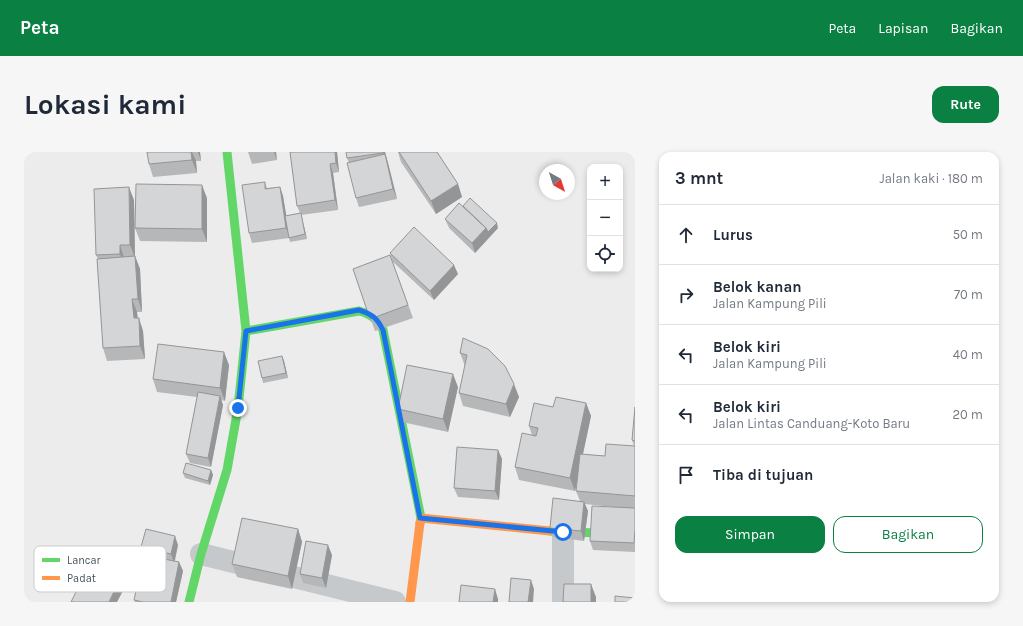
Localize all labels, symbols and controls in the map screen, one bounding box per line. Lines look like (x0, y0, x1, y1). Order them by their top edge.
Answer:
text: Peta (20, 17, 60, 39)
text: Peta (828, 20, 856, 37)
text: Lapisan (878, 20, 928, 37)
text: Bagikan (950, 20, 1003, 37)
button: Rute (932, 86, 999, 123)
text: Lokasi kami (24, 88, 186, 121)
north arrow (539, 164, 575, 200)
map controls (587, 164, 623, 272)
button: + (587, 164, 623, 200)
text: 3 mnt (675, 168, 723, 188)
text: Jalan kaki · 180 m (879, 171, 983, 186)
button: − (587, 200, 623, 236)
icon: ahead (675, 224, 697, 246)
text: Lurus (713, 226, 753, 244)
text: 50 m (953, 227, 983, 242)
button: locate (587, 236, 623, 272)
text: Belok kanan (713, 278, 802, 296)
icon: right (675, 284, 697, 306)
text: 70 m (954, 287, 983, 302)
text: Jalan Kampung Pili (713, 296, 827, 311)
text: Belok kiri (713, 338, 781, 356)
icon: left (675, 344, 697, 366)
text: 40 m (953, 347, 983, 362)
text: Jalan Kampung Pili (713, 356, 827, 371)
text: Belok kiri (713, 398, 781, 416)
route end (229, 399, 247, 417)
icon: left (675, 404, 697, 426)
text: 20 m (953, 407, 983, 422)
text: Jalan Lintas Canduang-Koto Baru (713, 416, 910, 431)
icon: arrive (675, 464, 697, 486)
text: Tiba di tujuan (713, 466, 813, 484)
button: Simpan (675, 516, 825, 553)
button: Bagikan (833, 516, 983, 553)
route start (554, 523, 572, 541)
legend (34, 546, 166, 592)
text: Lancar (67, 554, 101, 567)
text: Padat (67, 572, 96, 585)

